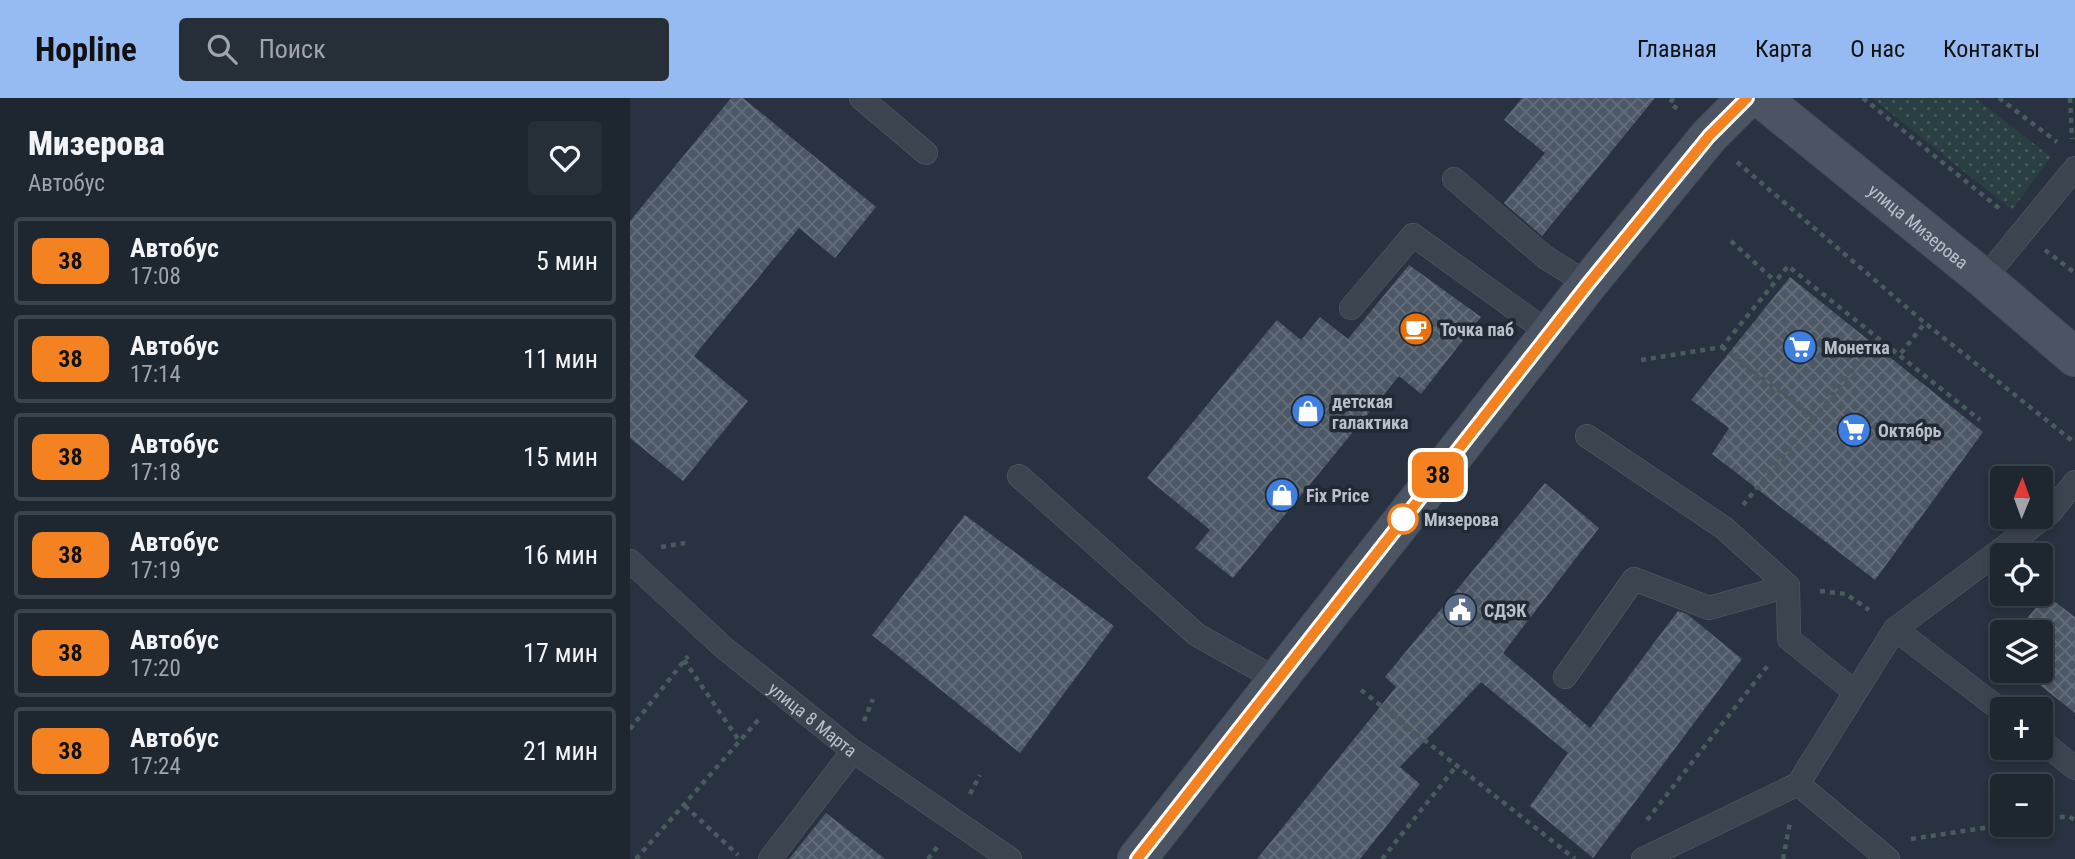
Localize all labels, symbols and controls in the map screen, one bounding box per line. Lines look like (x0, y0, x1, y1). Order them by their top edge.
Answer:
search box (179, 18, 669, 81)
text: Hopline (35, 30, 137, 69)
icon: search (203, 30, 241, 68)
text: Поиск (259, 34, 326, 64)
text: Главная (1637, 35, 1717, 63)
text: Карта (1755, 35, 1812, 63)
text: О нас (1850, 35, 1905, 63)
text: Контакты (1943, 35, 2040, 63)
button: heart (528, 121, 602, 195)
text: Мизерова (28, 124, 165, 163)
text: Автобус (28, 170, 105, 197)
street label: улица Мизерова (1864, 179, 1973, 273)
text: Автобус (130, 233, 219, 263)
text: 5 мин (536, 246, 598, 276)
text: 38 (58, 247, 83, 275)
text: 17:08 (130, 263, 181, 290)
cafe icon: Точка паб (1397, 310, 1435, 348)
place label: Точка паб (1440, 319, 1514, 340)
supermarket icon: Монетка (1781, 328, 1819, 366)
text: Автобус (130, 331, 219, 361)
place label: Монетка (1824, 337, 1890, 358)
text: 11 мин (523, 344, 598, 374)
text: 38 (58, 345, 83, 373)
text: 17:14 (130, 361, 181, 388)
place label: детская галактика (1332, 391, 1408, 433)
shop icon: детская галактика (1289, 392, 1327, 430)
supermarket icon: Октябрь (1835, 411, 1873, 449)
place label: Октябрь (1878, 420, 1942, 441)
text: Автобус (130, 429, 219, 459)
text: 15 мин (523, 442, 598, 472)
text: 38 (58, 443, 83, 471)
line badge: 38 (1406, 452, 1470, 498)
text: 17:18 (130, 459, 181, 486)
text: 38 (1426, 461, 1450, 489)
north arrow (1990, 466, 2053, 528)
map controls (1990, 466, 2053, 837)
shop icon: Fix Price (1263, 476, 1301, 514)
place label: Fix Price (1306, 485, 1369, 506)
marker: Мизерова (1388, 504, 1418, 534)
place label: Мизерова (1424, 509, 1499, 530)
text: Автобус (130, 527, 219, 557)
text: 16 мин (523, 540, 598, 570)
text: 38 (58, 541, 83, 569)
button: locate (1990, 543, 2053, 606)
text: 17:19 (130, 557, 181, 584)
public building icon: СДЭК (1441, 591, 1479, 629)
place label: СДЭК (1484, 600, 1527, 621)
button: layers (1990, 620, 2053, 683)
text: Автобус (130, 625, 219, 655)
text: 17 мин (523, 638, 598, 668)
text: 38 (58, 639, 83, 667)
text: 17:20 (130, 655, 181, 682)
street label: улица 8 Марта (765, 677, 862, 761)
button: + (1990, 697, 2053, 760)
text: Автобус (130, 723, 219, 753)
text: 21 мин (523, 736, 598, 766)
text: 38 (58, 737, 83, 765)
text: 17:24 (130, 753, 181, 780)
button: − (1990, 774, 2053, 837)

